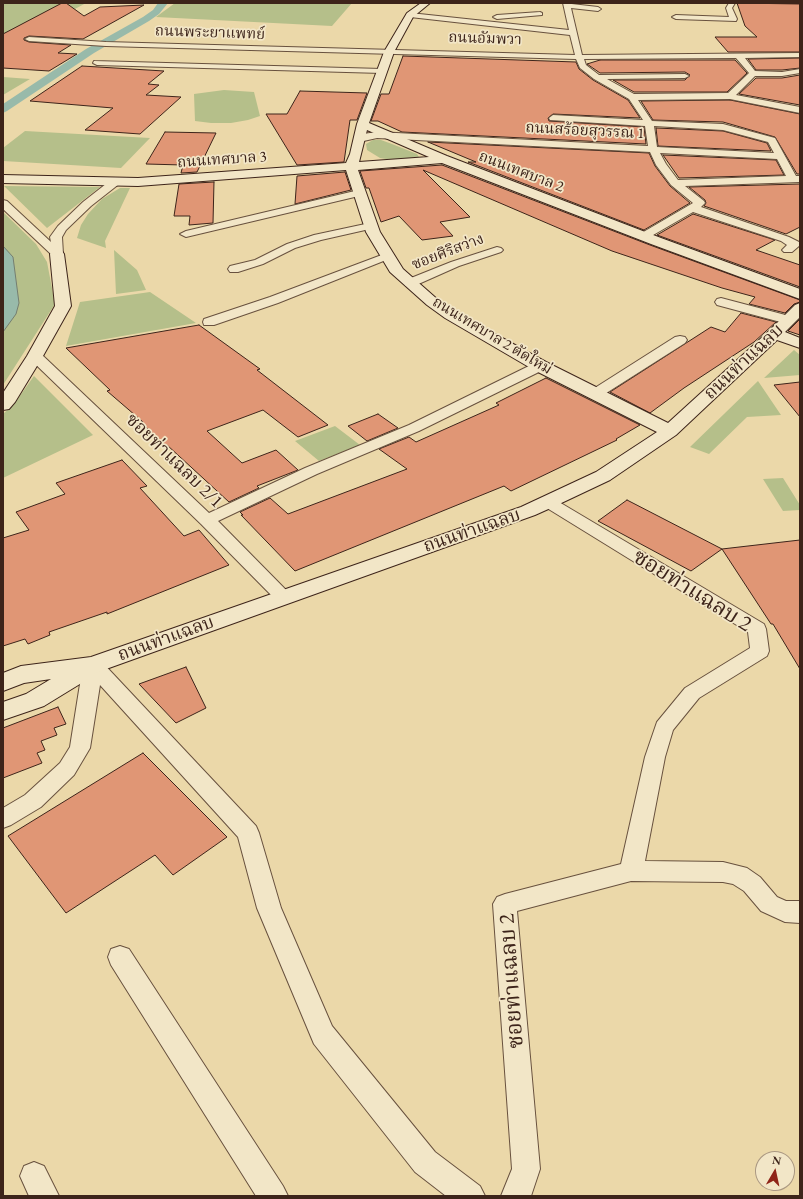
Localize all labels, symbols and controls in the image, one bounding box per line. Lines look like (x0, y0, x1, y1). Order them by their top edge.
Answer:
street label: ถนนพระยาแพทย์ (155, 22, 265, 44)
street label: ถนนอัมพวา (448, 29, 522, 49)
street label: ถนนสร้อยสุวรรณ 1 (525, 119, 645, 143)
street label: ถนนเทศบาล 3 (177, 148, 267, 172)
street label: ถนนเทศบาล 2 (476, 148, 566, 196)
street label: ซอยศิริสว่าง (409, 230, 487, 274)
street label: ถนนเทศบาล 2 ตัดใหม่ (429, 293, 555, 379)
street label: ถนนท่าแฉลบ (700, 320, 788, 404)
street label: ซอยท่าแฉลบ 2/1 (121, 409, 227, 513)
street label: ถนนท่าแฉลบ (421, 504, 523, 558)
street label: ซอยท่าแฉลบ 2 (628, 544, 756, 638)
street label: ถนนท่าแฉลบ (115, 612, 217, 666)
street label: ซอยท่าแฉลบ 2 (494, 913, 530, 1049)
north arrow (755, 1151, 795, 1191)
text: N (771, 1153, 782, 1168)

